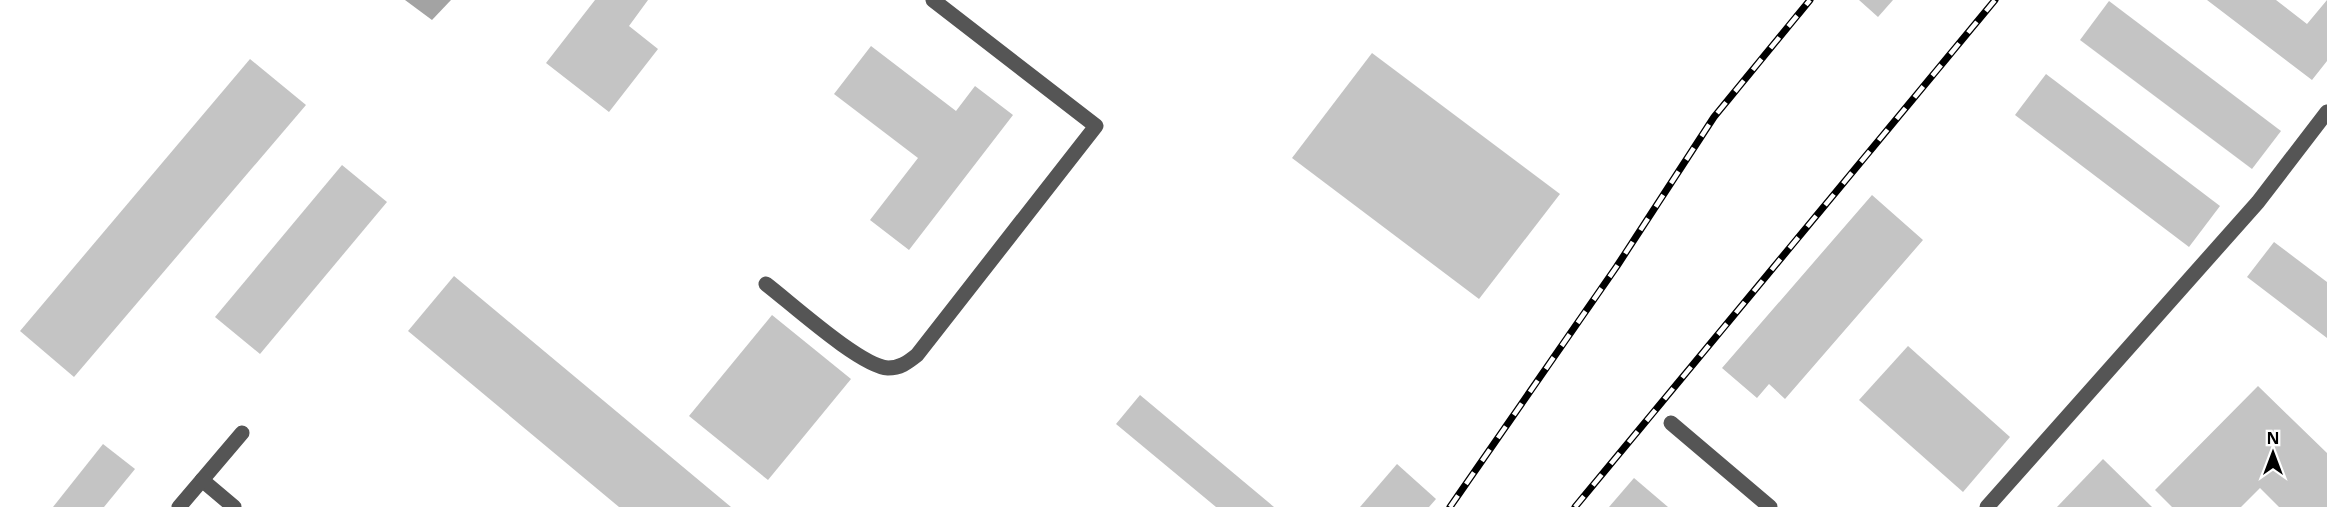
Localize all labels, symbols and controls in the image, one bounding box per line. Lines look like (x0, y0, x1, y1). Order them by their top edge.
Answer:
north arrow (2243, 423, 2303, 483)
text: N (2266, 427, 2280, 449)

